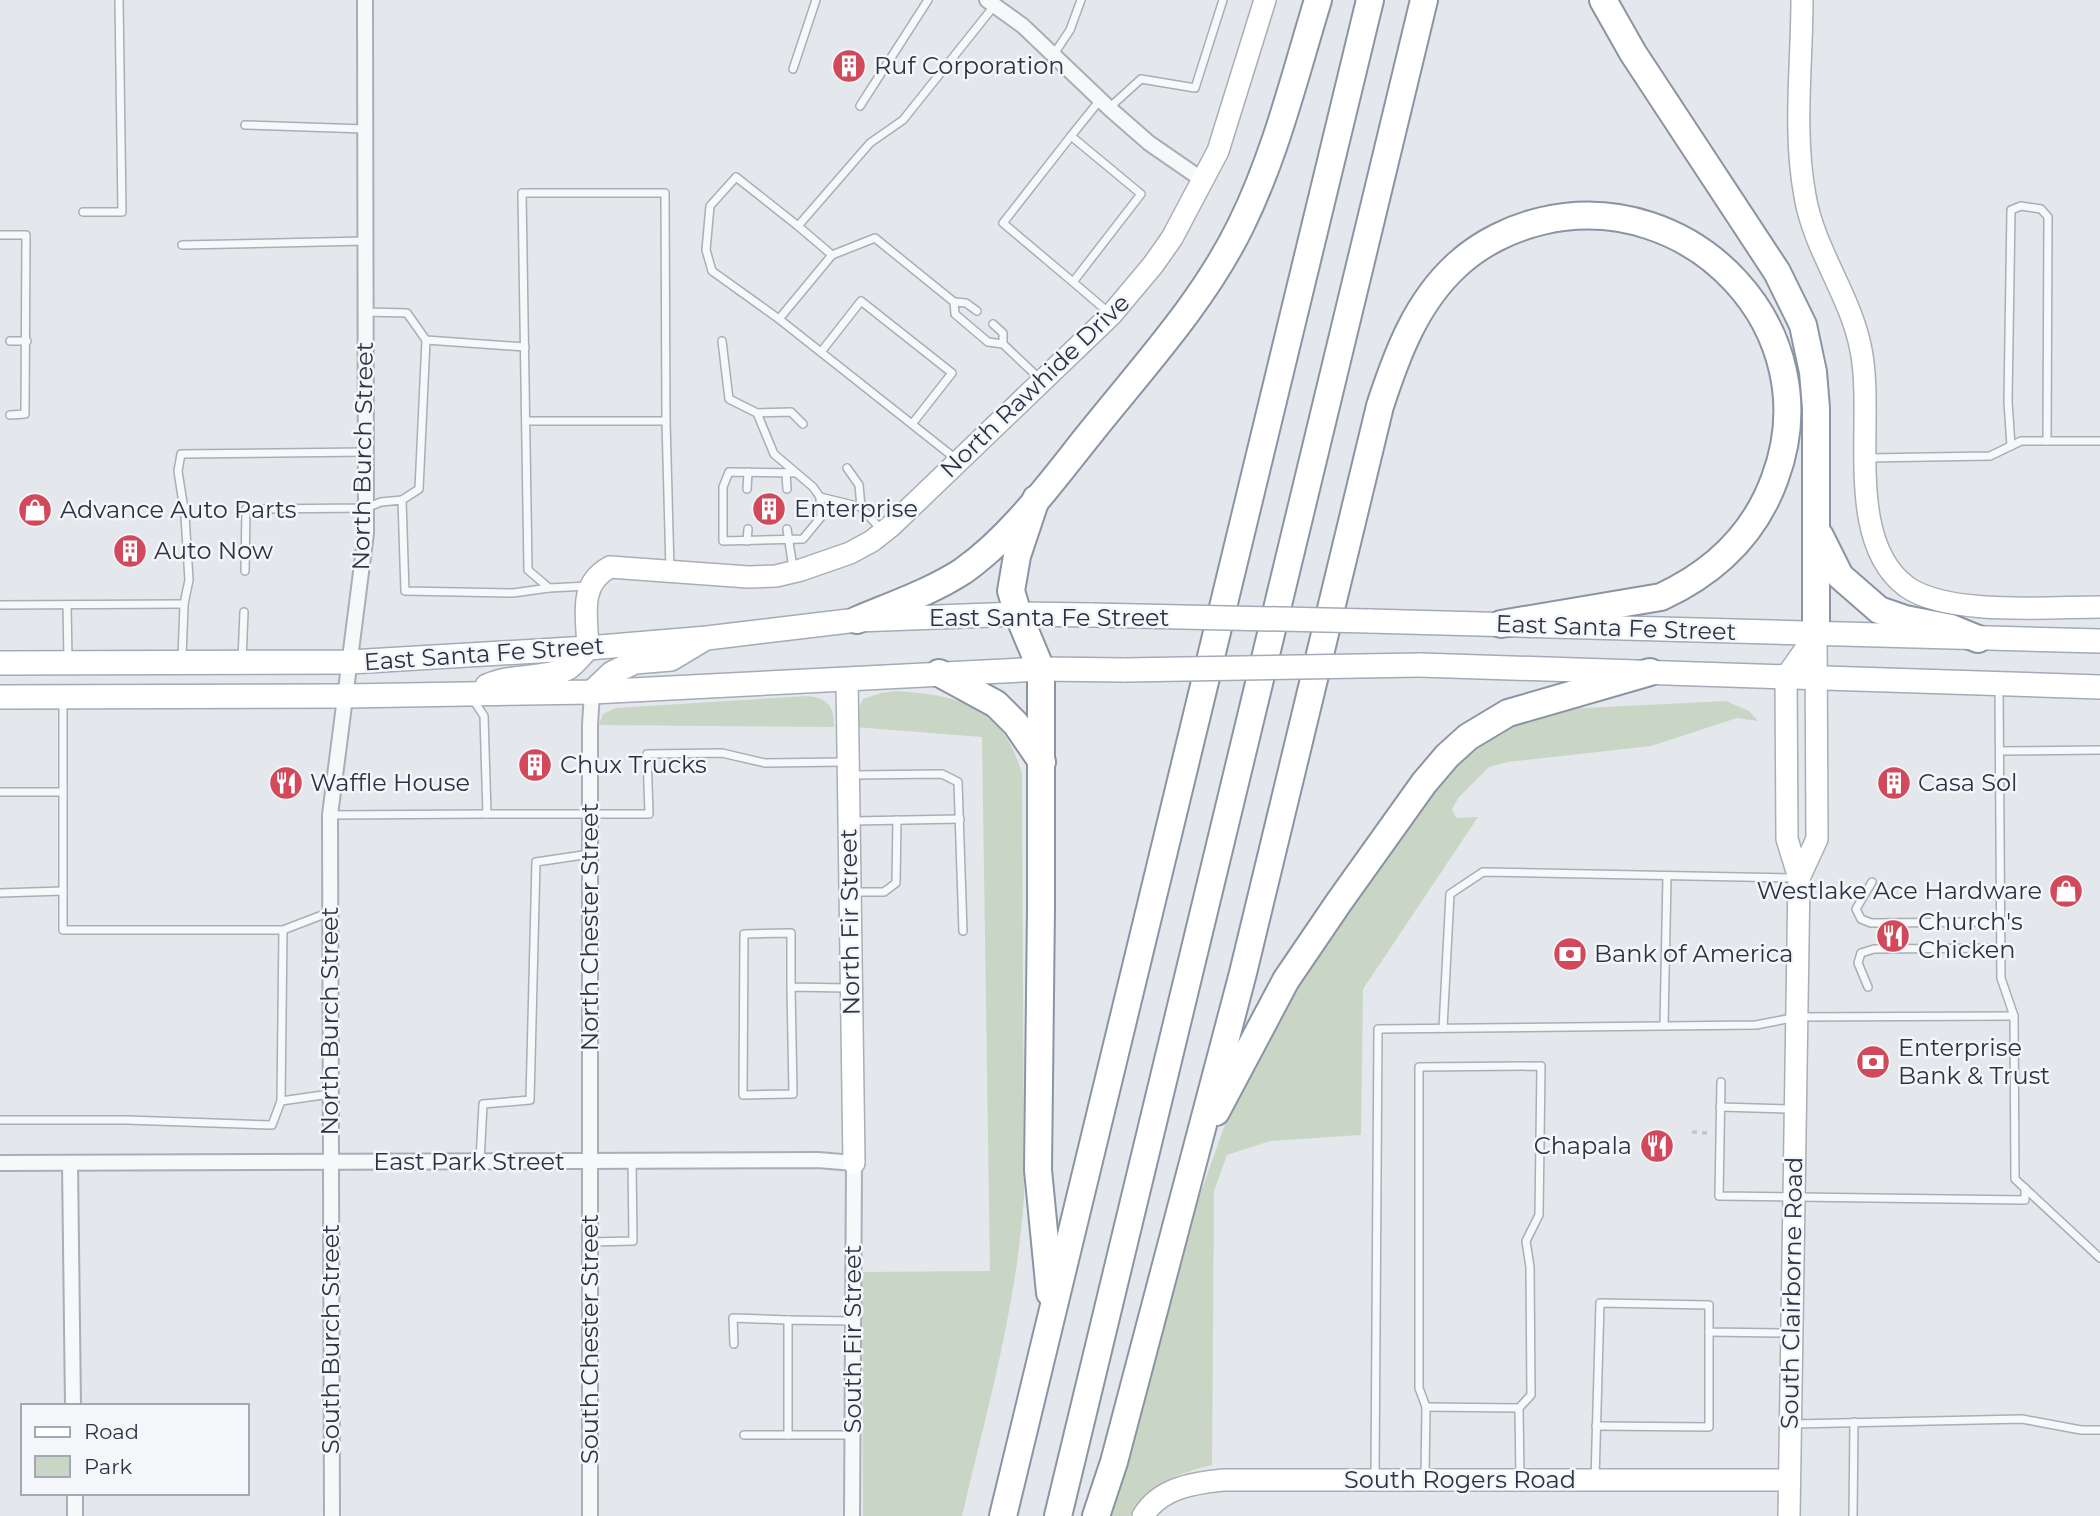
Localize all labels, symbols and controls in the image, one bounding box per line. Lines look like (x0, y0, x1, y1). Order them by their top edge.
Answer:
building icon: Ruf Corporation (830, 47, 868, 85)
place label: Ruf Corporation (874, 51, 1064, 80)
street label: North Rawhide Drive (934, 288, 1135, 483)
street label: North Burch Street (346, 341, 379, 571)
building icon: Enterprise (750, 490, 788, 528)
shop icon: Advance Auto Parts (16, 491, 54, 529)
place label: Enterprise (794, 494, 918, 523)
place label: Advance Auto Parts (60, 495, 297, 524)
building icon: Auto Now (111, 532, 149, 570)
place label: Auto Now (154, 536, 273, 565)
street label: East Santa Fe Street (929, 603, 1170, 632)
street label: East Santa Fe Street (1495, 609, 1737, 646)
street label: East Santa Fe Street (363, 631, 605, 676)
building icon: Chux Trucks (516, 746, 554, 784)
place label: Chux Trucks (560, 750, 707, 779)
restaurant icon: Waffle House (267, 764, 305, 802)
building icon: Casa Sol (1875, 764, 1913, 802)
place label: Waffle House (310, 768, 470, 797)
place label: Casa Sol (1918, 768, 2017, 797)
street label: North Chester Street (575, 802, 604, 1051)
street label: North Fir Street (833, 828, 866, 1016)
shop icon: Westlake Ace Hardware (2047, 872, 2085, 910)
place label: Westlake Ace Hardware (1756, 876, 2042, 905)
street label: North Burch Street (315, 906, 344, 1135)
place label: Church's Chicken (1918, 907, 2023, 964)
restaurant icon: Church's Chicken (1874, 917, 1912, 955)
bank icon: Bank of America (1551, 935, 1589, 973)
place label: Bank of America (1594, 939, 1793, 968)
place label: Enterprise Bank & Trust (1898, 1033, 2050, 1090)
bank icon: Enterprise Bank & Trust (1854, 1043, 1892, 1081)
restaurant icon: Chapala (1638, 1127, 1676, 1165)
place label: Chapala (1534, 1131, 1632, 1160)
street label: East Park Street (373, 1147, 565, 1176)
street label: South Clairborne Road (1775, 1157, 1808, 1429)
street label: South Chester Street (575, 1214, 604, 1464)
street label: South Burch Street (316, 1224, 345, 1454)
street label: South Fir Street (838, 1245, 867, 1433)
legend (21, 1404, 248, 1495)
text: Road (84, 1419, 139, 1444)
text: Park (84, 1454, 132, 1479)
street label: South Rogers Road (1344, 1465, 1576, 1494)

